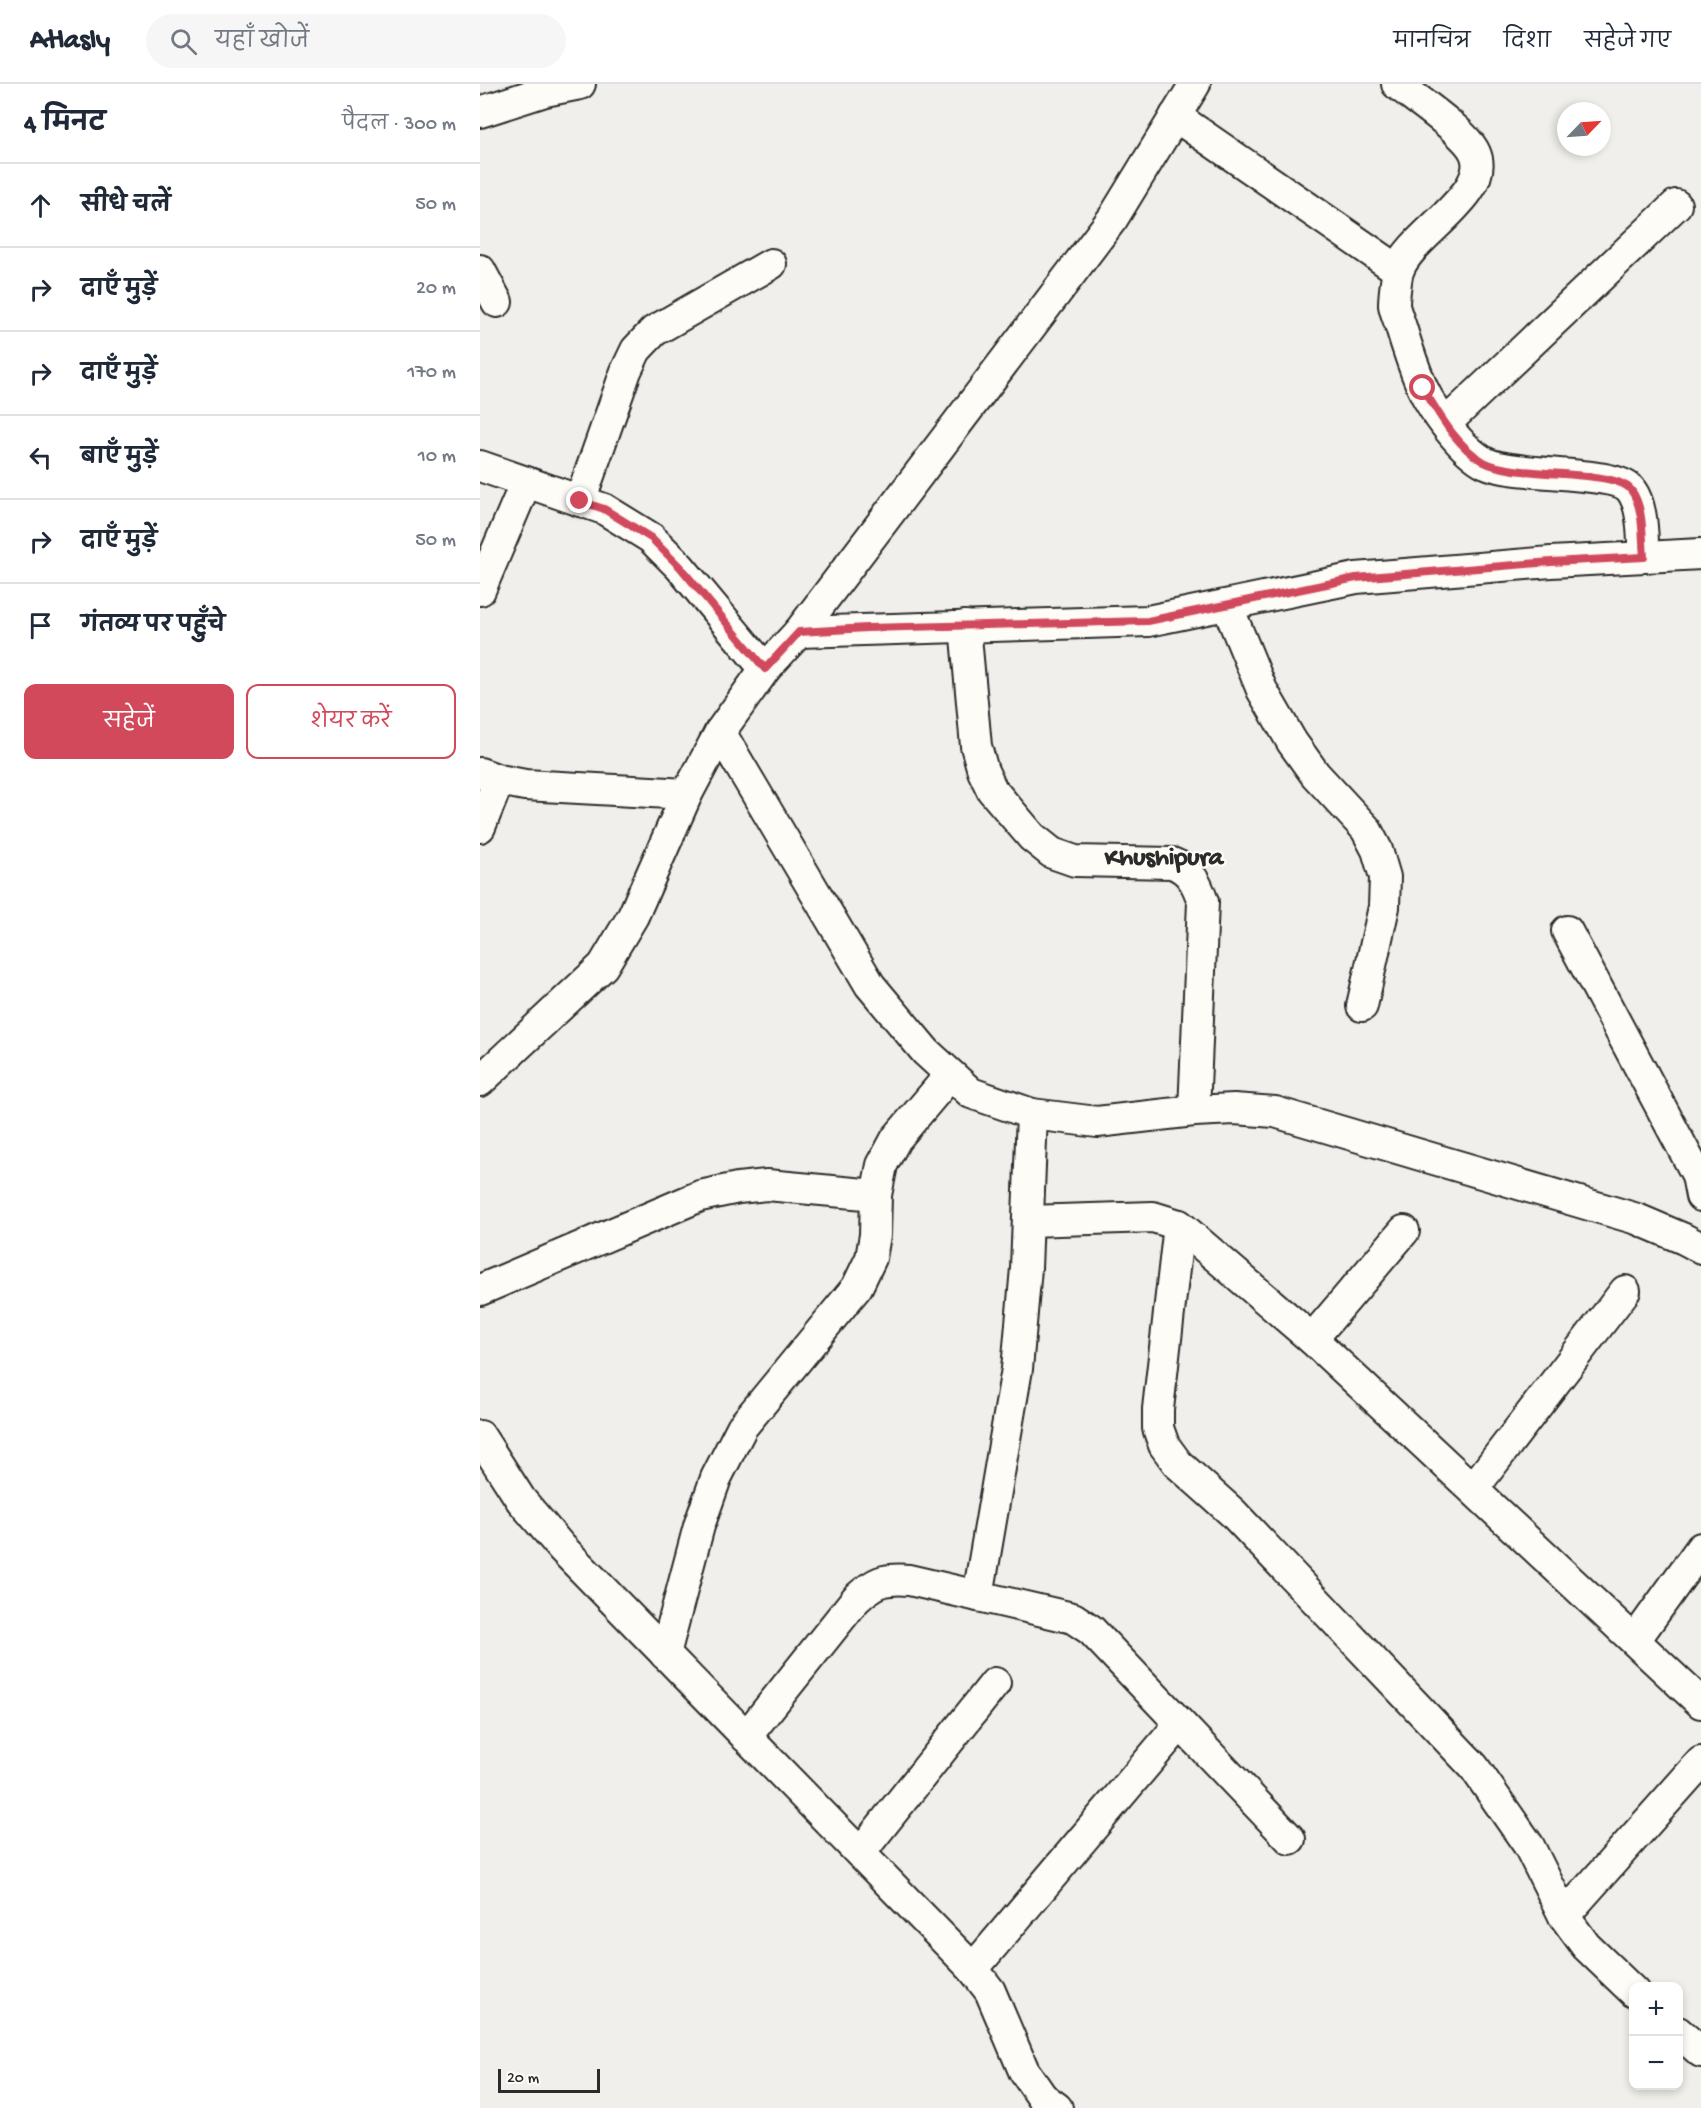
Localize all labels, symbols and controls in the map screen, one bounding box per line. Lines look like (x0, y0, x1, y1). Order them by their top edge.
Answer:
search box (146, 14, 566, 68)
text: Atlasly (30, 25, 110, 58)
icon: search (167, 25, 200, 58)
text: यहाँ खोजें (215, 30, 309, 56)
text: मानचित्र (1394, 31, 1471, 56)
text: दिशा (1504, 31, 1551, 56)
text: सहेजे गए (1584, 31, 1671, 56)
north arrow (1557, 102, 1611, 156)
text: 4 मिनट (24, 110, 106, 141)
text: पैदल · 300 m (342, 114, 456, 137)
icon: ahead (24, 189, 57, 222)
text: सीधे चलें (81, 194, 171, 220)
text: 50 m (415, 194, 456, 217)
icon: right (24, 273, 57, 306)
text: दाएँ मुड़ें (81, 278, 157, 304)
text: 20 m (416, 278, 456, 301)
icon: right (24, 357, 57, 390)
text: दाएँ मुड़ें (81, 362, 157, 388)
text: 170 m (407, 362, 456, 385)
route start (1409, 374, 1435, 400)
icon: left (24, 441, 57, 474)
text: बाएँ मुड़ें (81, 446, 158, 472)
text: 10 m (418, 446, 456, 469)
route end (566, 487, 592, 513)
icon: right (24, 525, 57, 558)
text: दाएँ मुड़ें (81, 530, 157, 556)
text: 50 m (415, 530, 456, 553)
icon: arrive (24, 609, 57, 642)
text: गंतव्य पर पहुँचे (81, 614, 225, 640)
button: सहेजें (24, 684, 234, 759)
button: शेयर करें (246, 684, 456, 759)
district label: Khushipura (1104, 844, 1225, 875)
map controls (1629, 1982, 1683, 2090)
button: + (1629, 1982, 1683, 2036)
button: − (1629, 2036, 1683, 2090)
scale bar (498, 2066, 600, 2094)
text: 20 m (507, 2070, 539, 2089)

